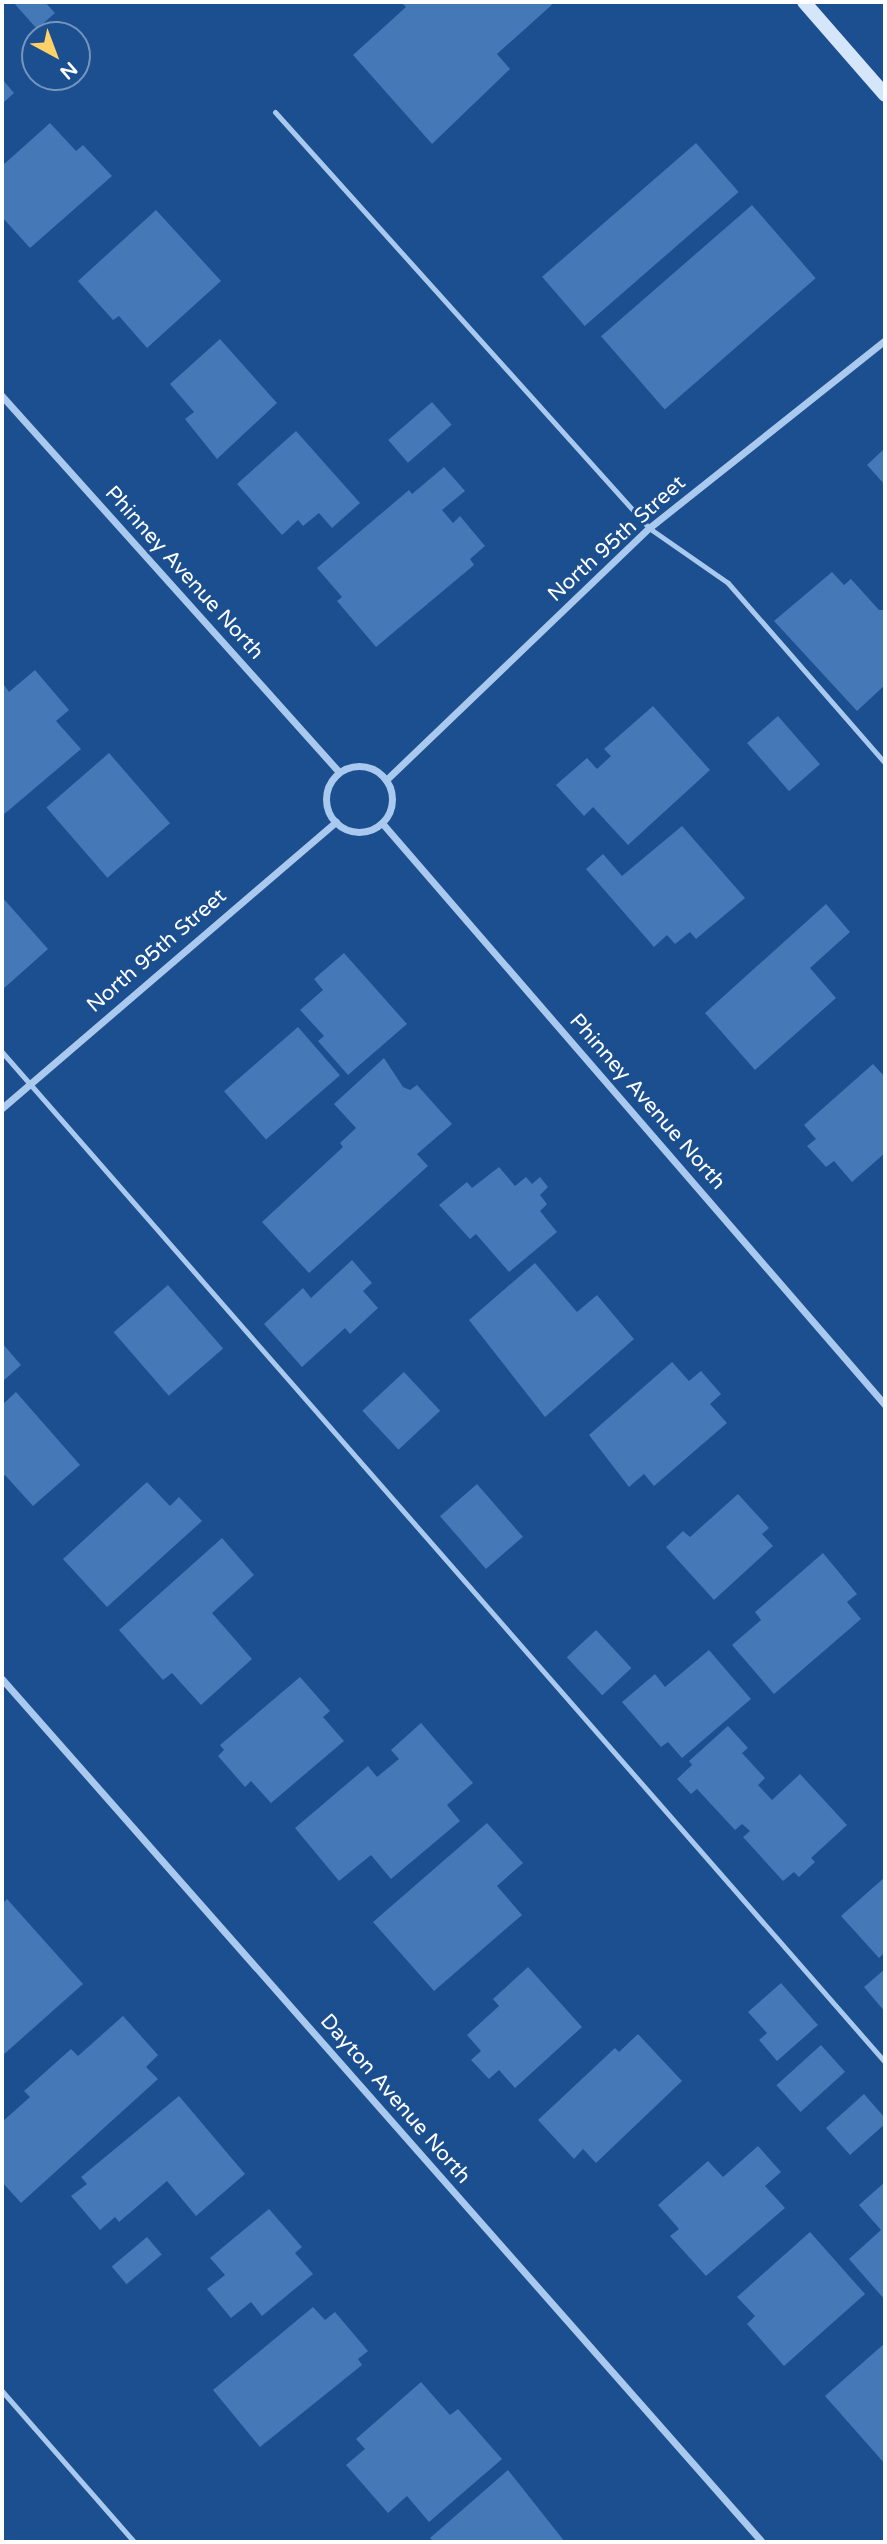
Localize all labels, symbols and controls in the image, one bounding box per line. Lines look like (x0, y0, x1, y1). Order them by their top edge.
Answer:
north arrow (21, 21, 91, 91)
text: N (55, 57, 81, 84)
street label: North 95th Street (543, 471, 691, 607)
street label: Phinney Avenue North (99, 481, 269, 665)
street label: North 95th Street (82, 884, 232, 1018)
street label: Phinney Avenue North (564, 1009, 730, 1195)
street label: Dayton Avenue North (314, 2009, 476, 2189)

